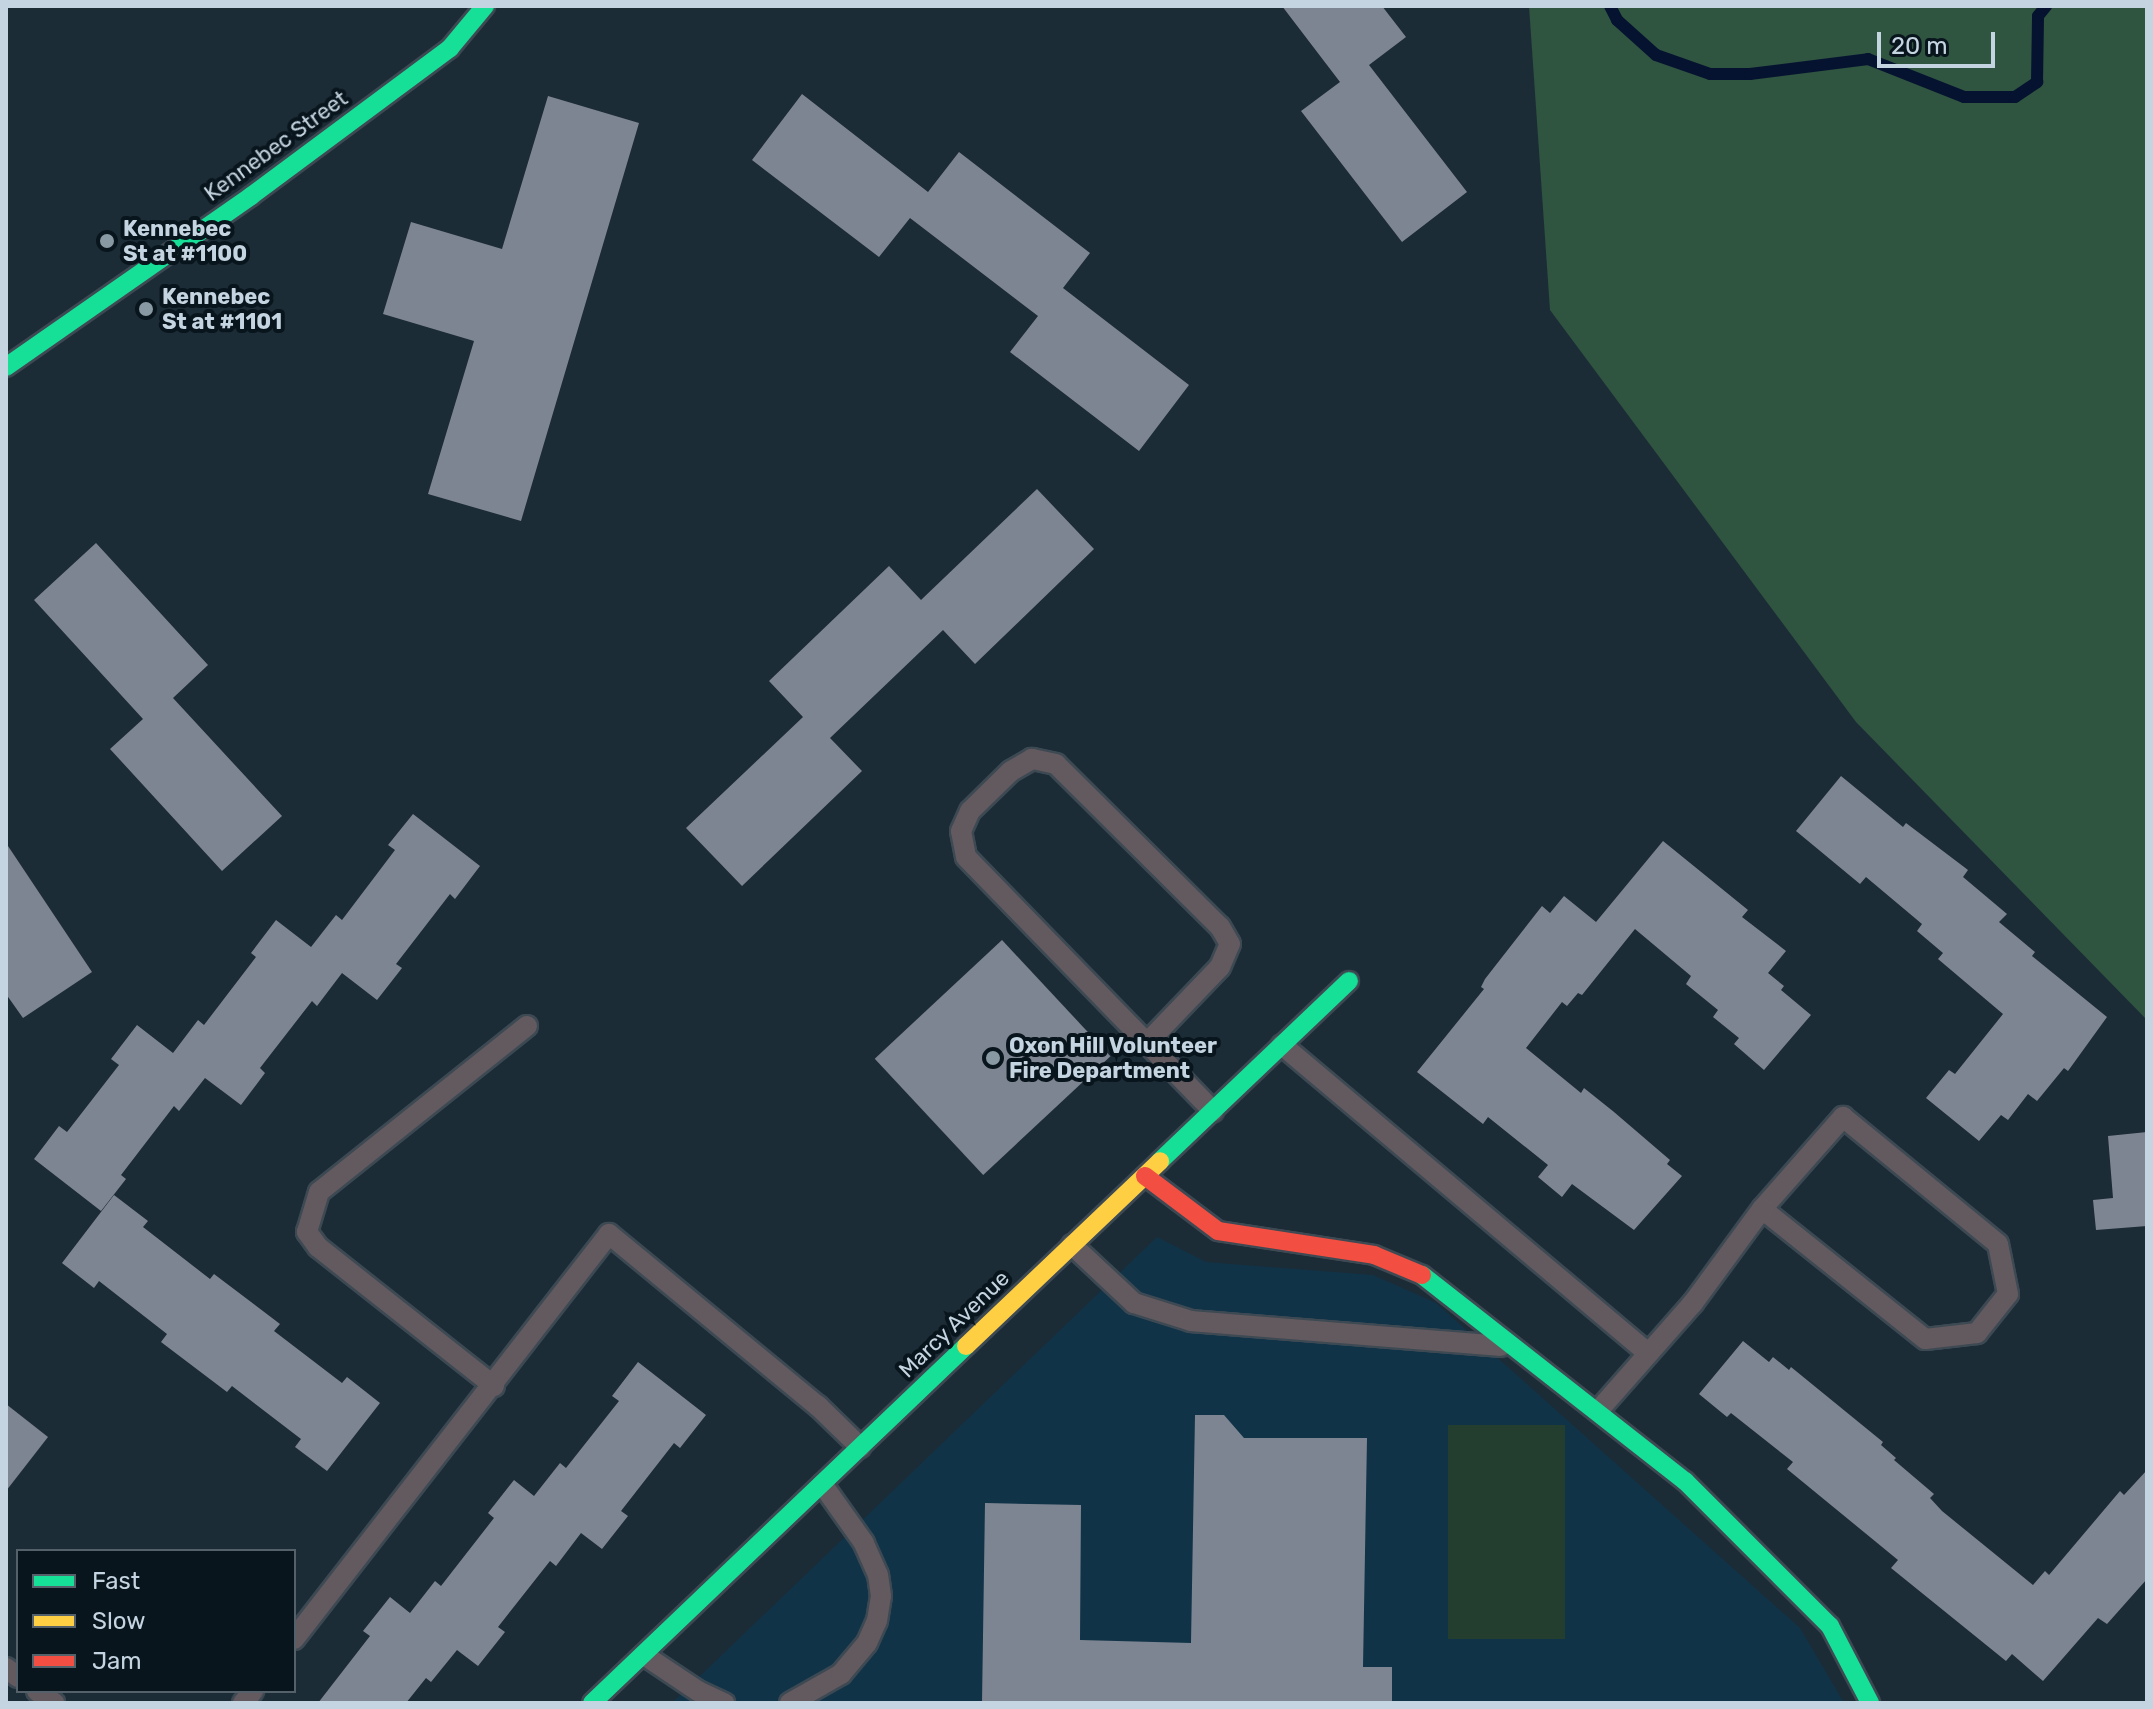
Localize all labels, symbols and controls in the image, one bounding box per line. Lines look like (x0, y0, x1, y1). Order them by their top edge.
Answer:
scale bar (1881, 16, 1999, 66)
text: 20 m (1891, 32, 1948, 60)
street label: Kennebec Street (199, 85, 353, 207)
place label: Kennebec St at #1100 (123, 215, 247, 266)
marker: Kennebec St at #1100 (98, 232, 116, 250)
place label: Kennebec St at #1101 (162, 283, 282, 334)
marker: Kennebec St at #1101 (137, 300, 155, 318)
place label: Oxon Hill Volunteer Fire Department (1009, 1032, 1218, 1084)
marker: Oxon Hill Volunteer Fire Department (984, 1049, 1002, 1067)
street label: Marcy Avenue (893, 1264, 1015, 1384)
legend (16, 1549, 296, 1693)
text: Fast (92, 1567, 140, 1595)
text: Slow (92, 1607, 145, 1635)
text: Jam (92, 1647, 142, 1675)

